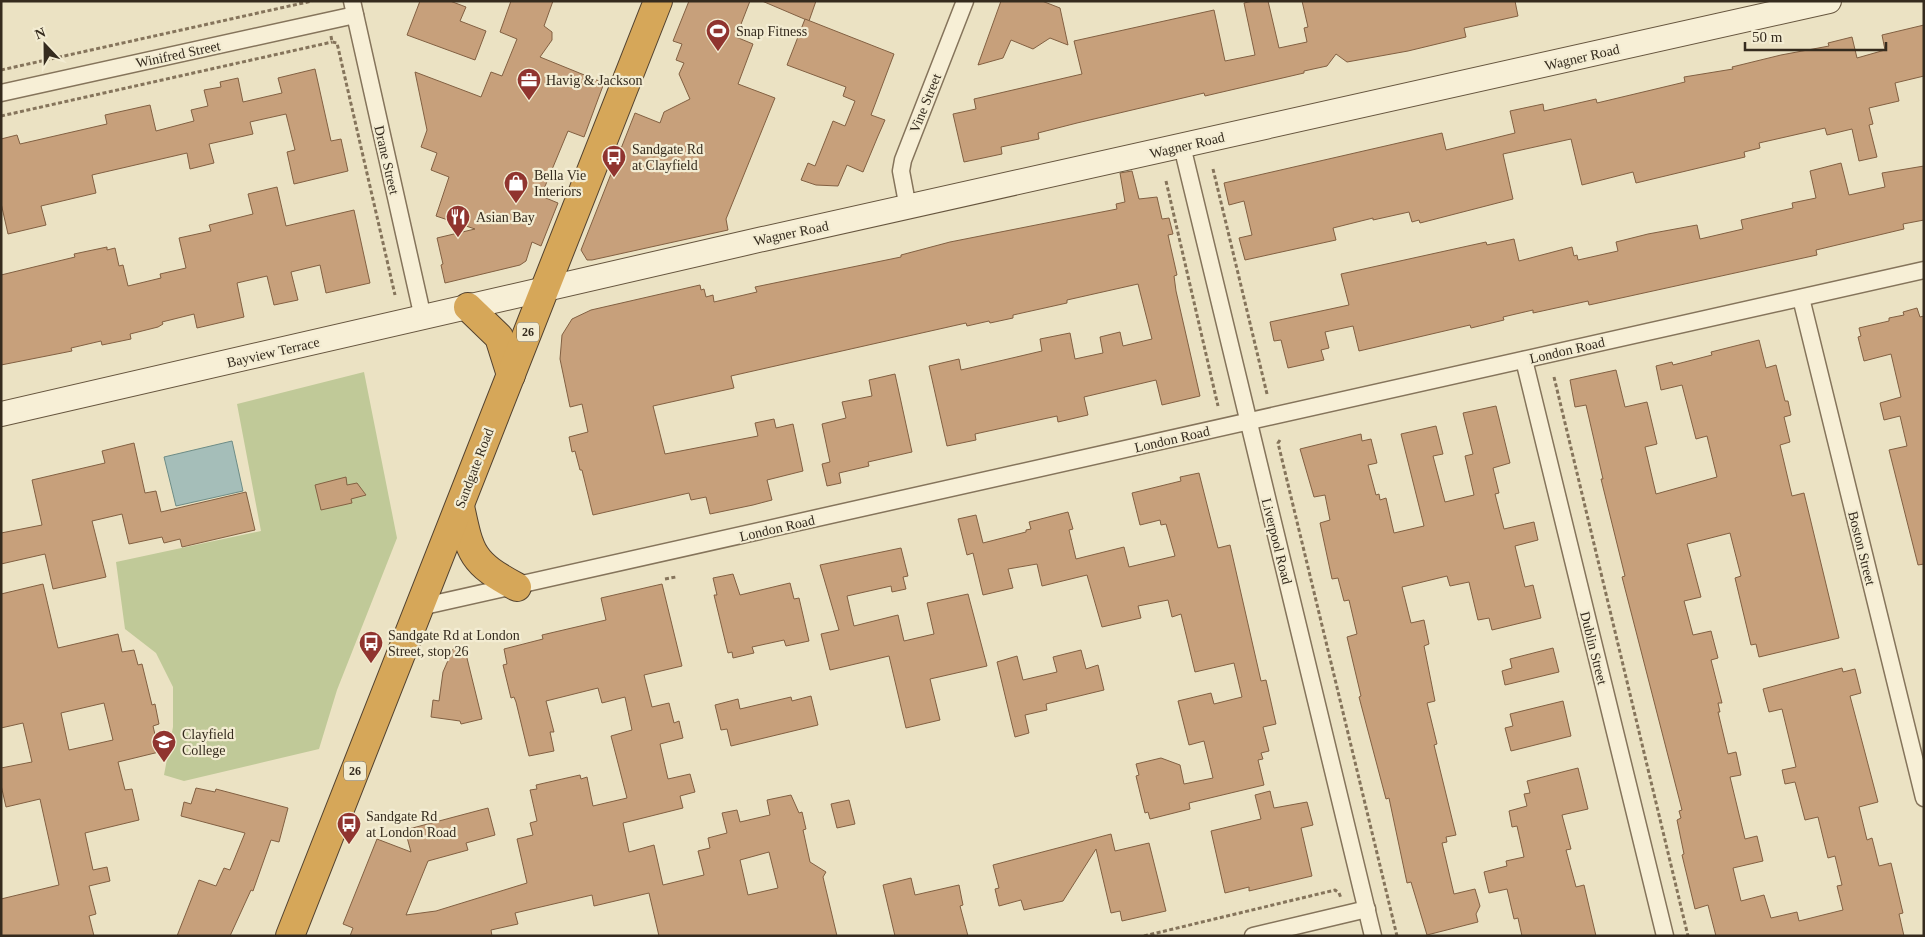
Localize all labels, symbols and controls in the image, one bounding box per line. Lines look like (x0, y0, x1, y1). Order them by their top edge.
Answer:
sports icon: Snap Fitness (705, 18, 731, 52)
north arrow (20, 20, 70, 70)
scale bar (1745, 20, 1886, 52)
place label: Snap Fitness (736, 24, 807, 39)
text: N (33, 25, 48, 42)
text: 50 m (1752, 29, 1783, 45)
street label: Winifred Street (134, 38, 222, 71)
street label: Wagner Road (1543, 42, 1621, 73)
office icon: Havig & Jackson (516, 67, 542, 101)
street label: Vine Street (907, 71, 944, 135)
place label: Havig & Jackson (546, 73, 642, 88)
street label: Drane Street (371, 124, 402, 196)
street label: Wagner Road (1148, 130, 1226, 161)
place label: Sandgate Rd at Clayfield (632, 142, 703, 173)
bus stop icon: Sandgate Rd at Clayfield (601, 144, 627, 178)
place label: Bella Vie Interiors (534, 168, 586, 199)
shop icon: Bella Vie Interiors (503, 170, 529, 204)
restaurant icon: Asian Bay (445, 204, 471, 238)
place label: Asian Bay (476, 210, 535, 225)
street label: Wagner Road (752, 218, 830, 249)
road number: 26 (517, 322, 539, 342)
street label: Bayview Terrace (225, 335, 321, 370)
street label: London Road (1528, 335, 1606, 366)
street label: London Road (1133, 424, 1211, 455)
street label: Sandgate Road (452, 426, 497, 510)
street label: Liverpool Road (1259, 496, 1294, 586)
street label: Boston Street (1845, 510, 1878, 587)
street label: London Road (738, 513, 816, 544)
street label: Dublin Street (1577, 610, 1610, 686)
place label: Sandgate Rd at London Street, stop 26 (388, 628, 520, 659)
bus stop icon: Sandgate Rd at London Street, stop 26 (358, 630, 384, 664)
place label: Clayfield College (182, 727, 234, 758)
school or university icon: Clayfield College (151, 729, 177, 763)
road number: 26 (344, 761, 366, 780)
place label: Sandgate Rd at London Road (366, 809, 456, 840)
bus stop icon: Sandgate Rd at London Road (336, 811, 362, 845)

